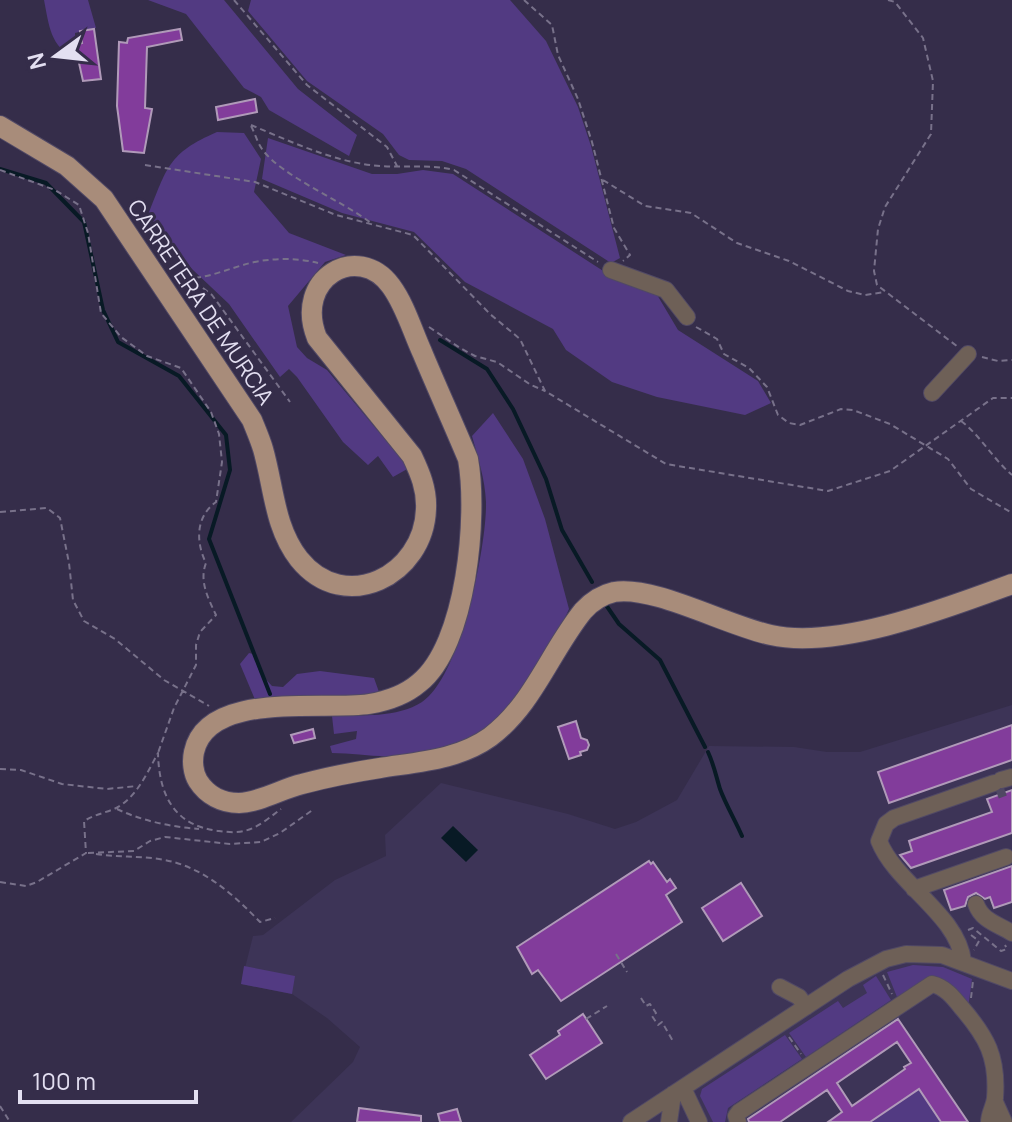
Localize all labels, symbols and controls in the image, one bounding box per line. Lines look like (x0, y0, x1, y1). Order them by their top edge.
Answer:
north arrow (16, 16, 96, 96)
text: N (20, 50, 53, 73)
street label: CARRETERA DE MURCIA (121, 193, 281, 411)
scale bar (20, 1054, 196, 1104)
text: 100 m (32, 1064, 96, 1097)

